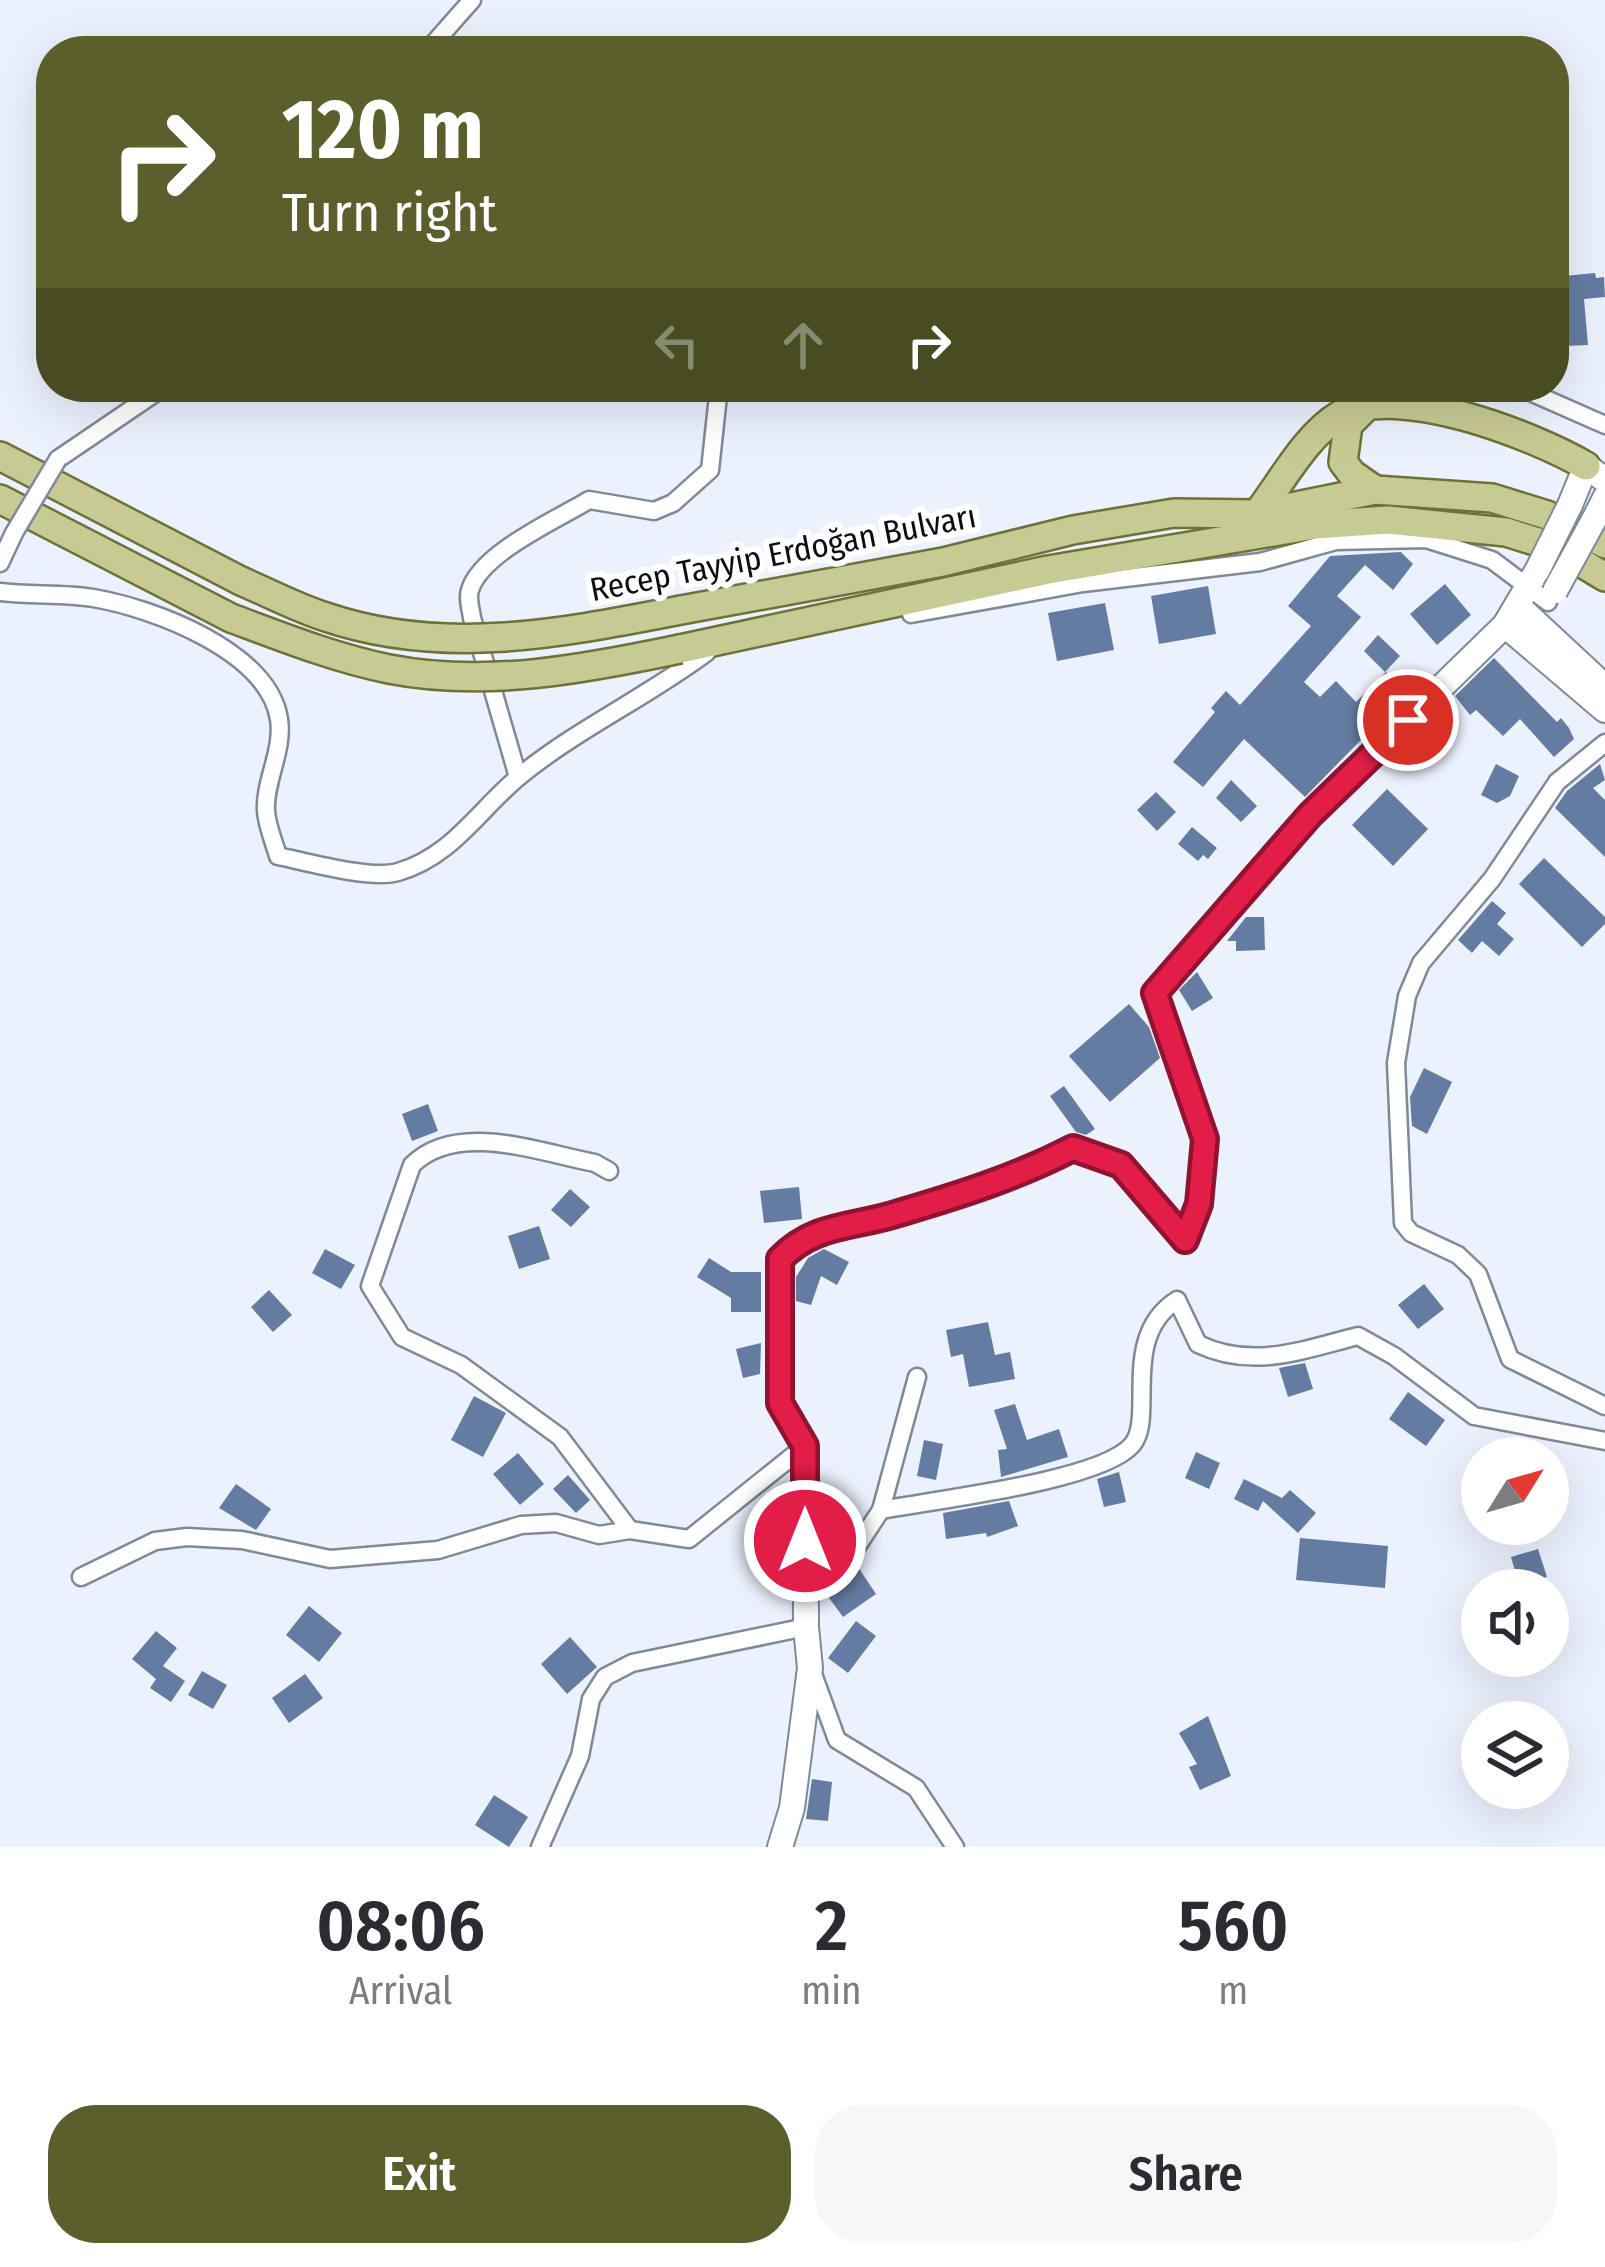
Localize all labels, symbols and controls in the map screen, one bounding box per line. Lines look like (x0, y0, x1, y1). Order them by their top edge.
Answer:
text: 120 m (282, 79, 484, 180)
icon: right (84, 84, 240, 240)
text: Turn right (282, 181, 497, 245)
icon: left (644, 312, 710, 378)
icon: ahead (770, 312, 836, 378)
icon: right (896, 312, 962, 378)
street label: Recep Tayyip Erdoğan Bulvarı (587, 496, 979, 610)
pin (1357, 669, 1459, 771)
icon: arrive (1375, 687, 1441, 753)
north arrow (1461, 1437, 1569, 1545)
map controls (1461, 1437, 1569, 1809)
position arrow (742, 1478, 868, 1604)
button: sound (1461, 1569, 1569, 1677)
button: layers (1461, 1701, 1569, 1809)
text: 08:06 (316, 1883, 485, 1969)
text: 2 (815, 1883, 848, 1969)
text: 560 (1178, 1883, 1289, 1969)
text: Arrival (349, 1968, 452, 2014)
text: min (801, 1968, 862, 2014)
text: m (1218, 1968, 1248, 2014)
button: Exit (48, 2105, 791, 2243)
button: Share (815, 2105, 1557, 2243)

